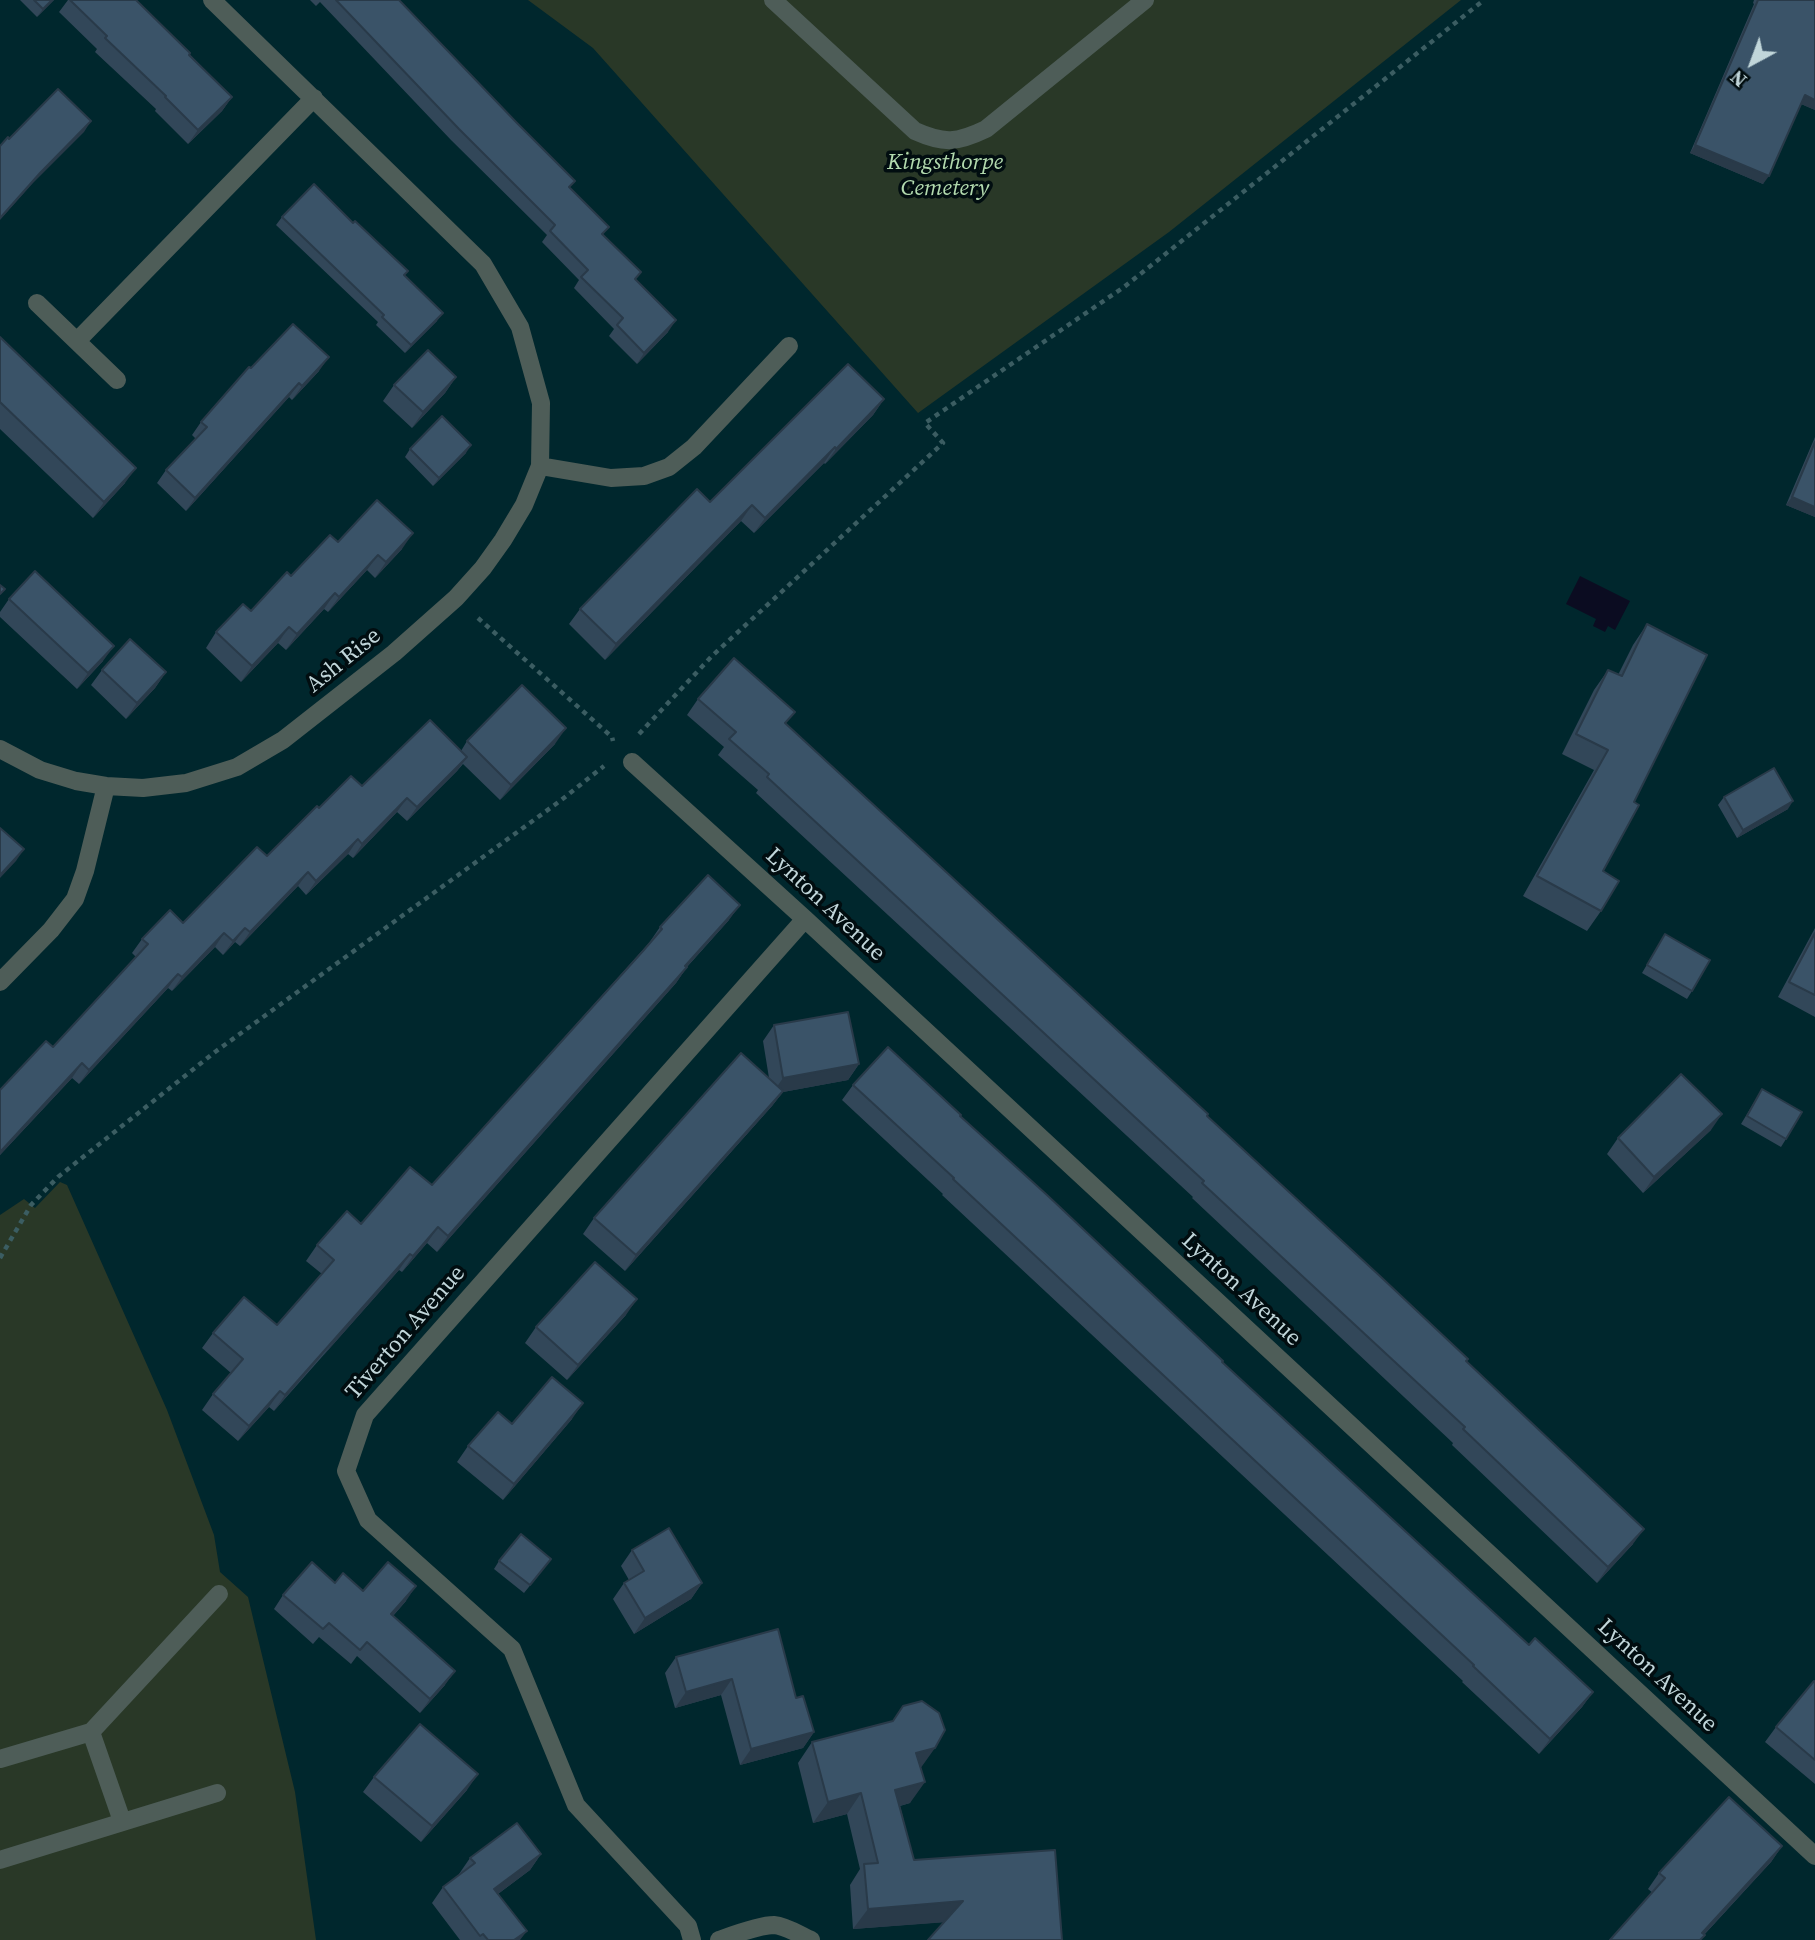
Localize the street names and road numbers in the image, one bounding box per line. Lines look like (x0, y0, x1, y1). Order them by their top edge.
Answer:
street label: Ash Rise (301, 623, 387, 699)
street label: Lynton Avenue (759, 843, 891, 967)
street label: Lynton Avenue (1175, 1228, 1307, 1352)
street label: Tiverton Avenue (340, 1260, 472, 1406)
street label: Lynton Avenue (1591, 1614, 1723, 1738)

